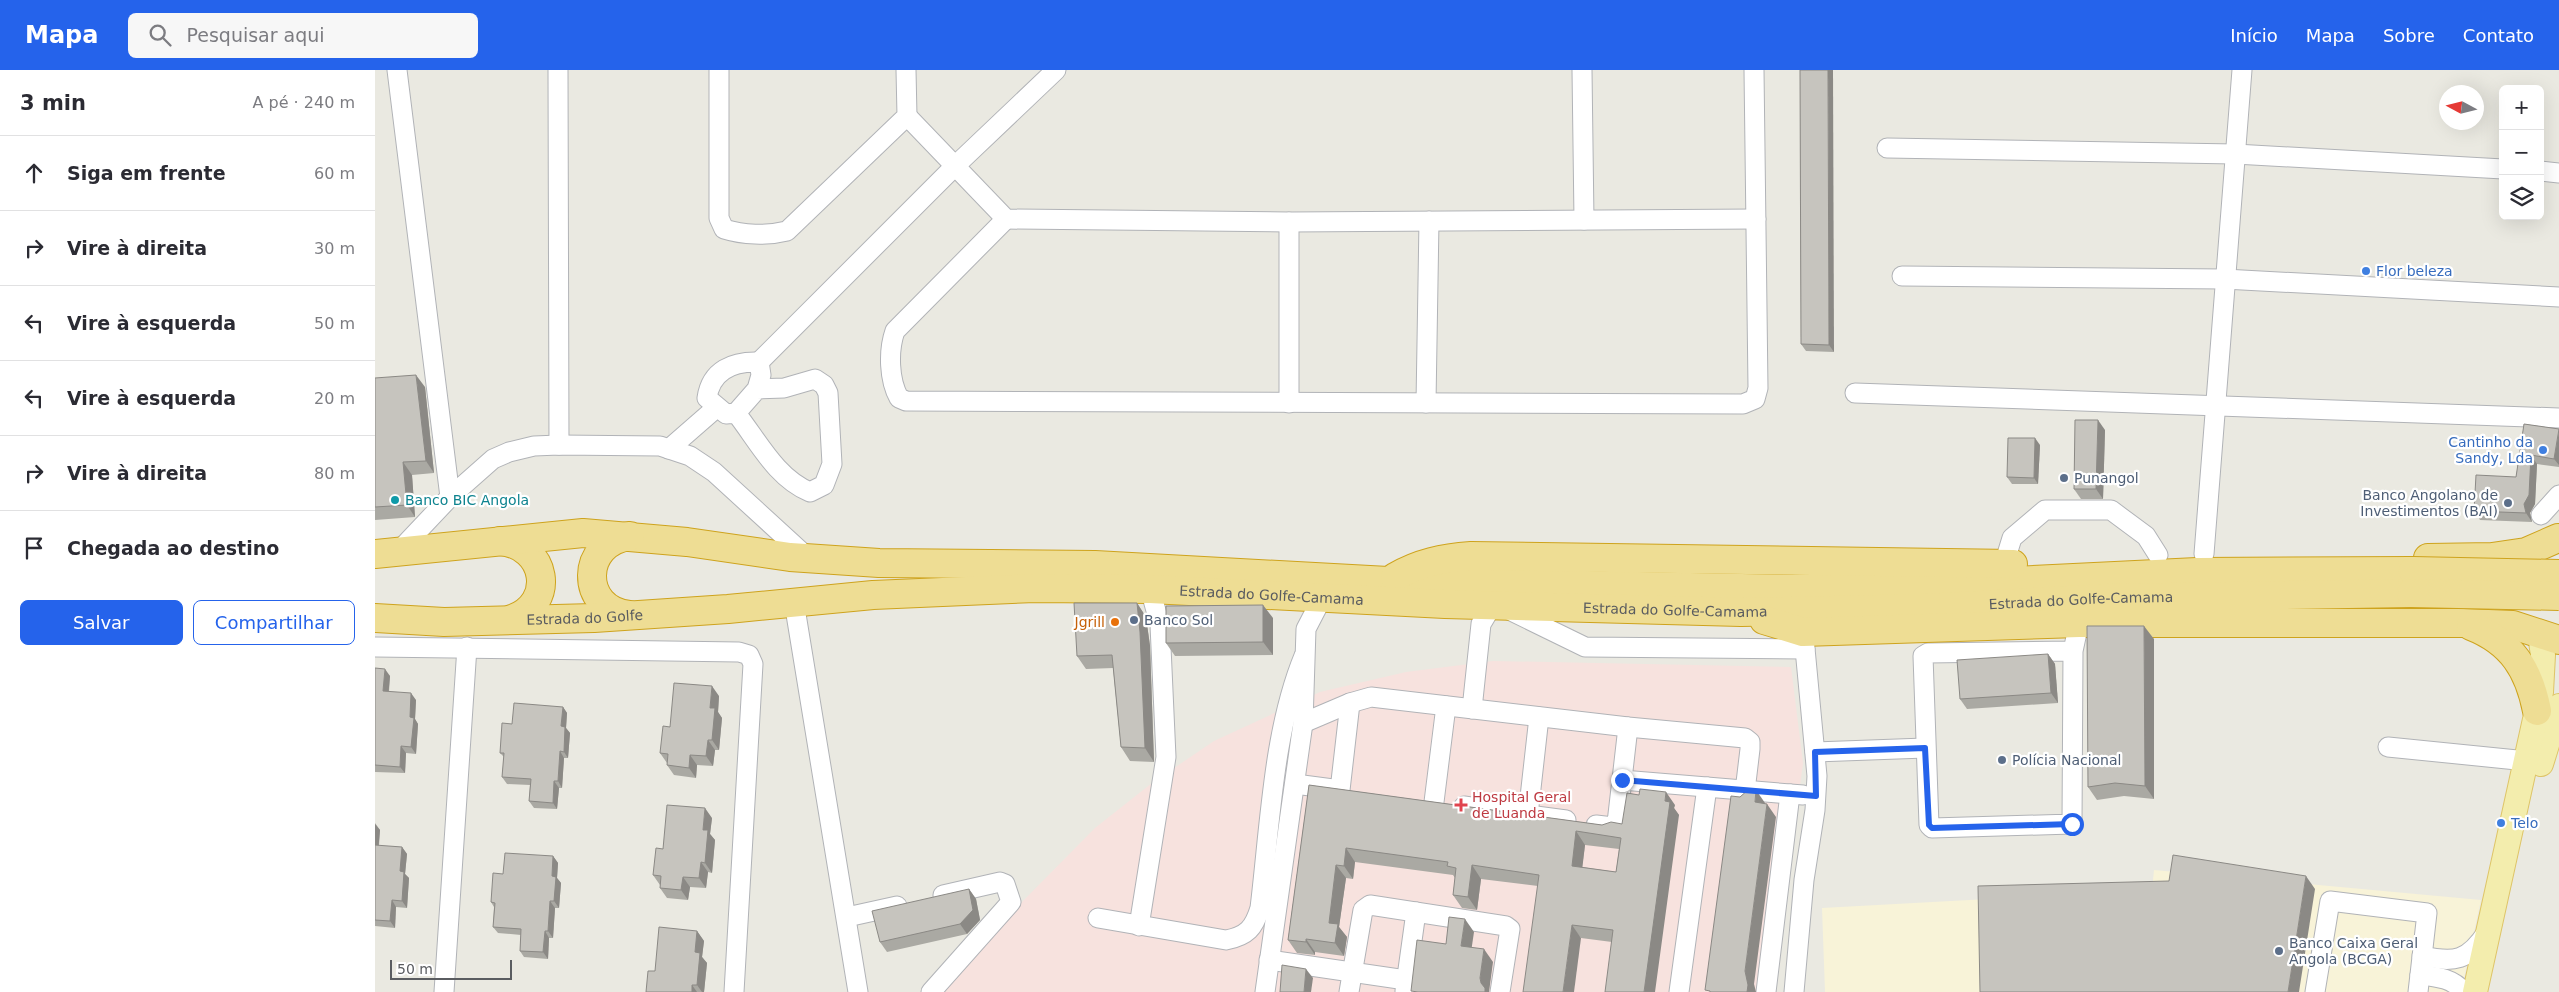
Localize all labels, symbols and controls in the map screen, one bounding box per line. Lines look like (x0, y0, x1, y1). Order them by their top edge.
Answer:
search box (128, 13, 478, 58)
text: Mapa (25, 21, 98, 49)
icon: search (146, 21, 174, 49)
text: Pesquisar aqui (186, 24, 325, 46)
text: Início (2230, 25, 2278, 46)
text: Mapa (2306, 25, 2355, 46)
text: Sobre (2383, 25, 2435, 46)
text: Contato (2463, 25, 2534, 46)
north arrow (2439, 85, 2484, 130)
map controls (2499, 85, 2544, 220)
button: + (2499, 85, 2544, 130)
text: 3 min (20, 91, 86, 115)
text: A pé · 240 m (253, 93, 355, 112)
button: − (2499, 130, 2544, 175)
icon: ahead (20, 159, 48, 187)
text: Siga em frente (67, 162, 226, 184)
text: 60 m (314, 164, 355, 183)
button: layers (2499, 175, 2544, 220)
icon: right (20, 234, 48, 262)
text: Vire à direita (67, 237, 207, 259)
text: 30 m (314, 239, 355, 258)
place label: Flor beleza (2376, 263, 2453, 279)
marker: Flor beleza (2360, 265, 2372, 277)
icon: left (20, 309, 48, 337)
text: Vire à esquerda (67, 312, 236, 334)
text: 50 m (314, 314, 355, 333)
icon: left (20, 384, 48, 412)
text: Vire à esquerda (67, 387, 236, 409)
text: 20 m (314, 389, 355, 408)
place label: Cantinho da Sandy, Lda (2448, 434, 2533, 466)
marker: Cantinho da Sandy, Lda (2537, 444, 2549, 456)
icon: right (20, 459, 48, 487)
text: Vire à direita (67, 462, 207, 484)
text: 80 m (314, 464, 355, 483)
place label: Punangol (2074, 470, 2139, 486)
marker: Punangol (2058, 472, 2070, 484)
place label: Banco Angolano de Investimentos (BAI) (2360, 487, 2498, 519)
place label: Banco BIC Angola (405, 492, 529, 508)
marker: Banco BIC Angola (389, 494, 401, 506)
marker: Banco Angolano de Investimentos (BAI) (2502, 497, 2514, 509)
icon: arrive (20, 534, 48, 562)
text: Chegada ao destino (67, 537, 279, 559)
street label: Estrada do Golfe-Camama (1179, 583, 1364, 608)
street label: Estrada do Golfe-Camama (1988, 589, 2173, 612)
button: Salvar (20, 600, 183, 645)
button: Compartilhar (193, 600, 355, 645)
street label: Estrada do Golfe-Camama (1583, 600, 1768, 620)
street label: Estrada do Golfe (526, 607, 644, 628)
place label: Banco Sol (1144, 612, 1213, 628)
place label: Jgrill (1074, 614, 1105, 630)
marker: Banco Sol (1128, 614, 1140, 626)
marker: Jgrill (1109, 616, 1121, 628)
place label: Polícia Nacional (2012, 752, 2121, 768)
marker: Polícia Nacional (1996, 754, 2008, 766)
route end (1611, 769, 1634, 792)
place label: Hospital Geral de Luanda (1472, 789, 1571, 821)
marker: Hospital Geral de Luanda (1454, 798, 1468, 812)
route start (2061, 813, 2084, 836)
place label: Telo (2510, 815, 2538, 831)
marker: Telo (2495, 817, 2507, 829)
place label: Banco Caixa Geral Angola (BCGA) (2289, 935, 2418, 967)
marker: Banco Caixa Geral Angola (BCGA) (2273, 945, 2285, 957)
scale bar (390, 957, 513, 980)
text: 50 m (397, 961, 433, 977)

